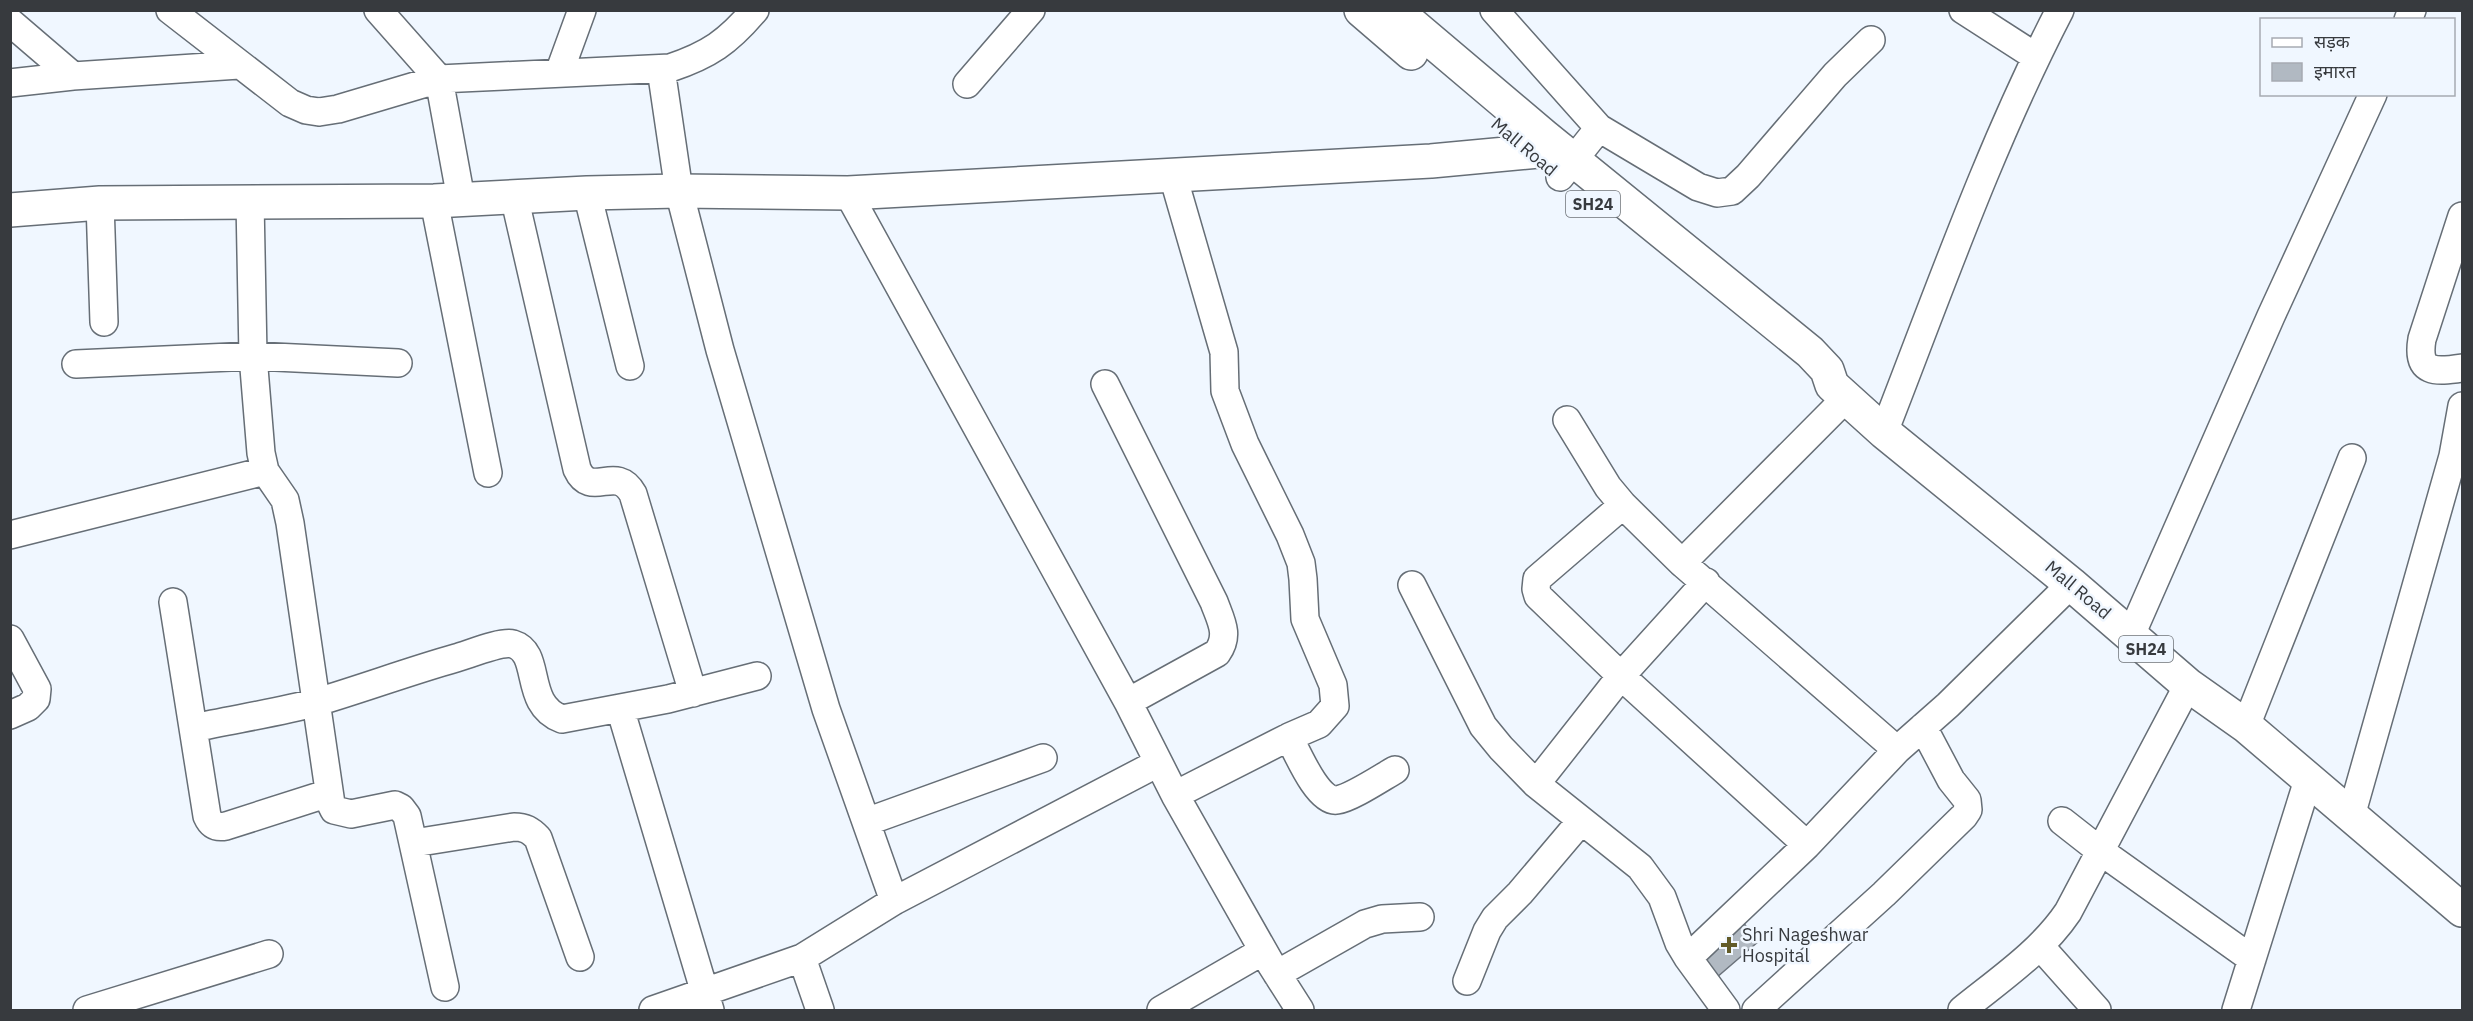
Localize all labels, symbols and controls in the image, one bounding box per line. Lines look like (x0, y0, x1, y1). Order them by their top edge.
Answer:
legend (2260, 18, 2455, 96)
text: सड़क (2314, 30, 2351, 53)
text: इमारत (2314, 60, 2357, 83)
street label: Mall Road (1486, 112, 1562, 181)
road number: SH24 (1566, 191, 1620, 217)
street label: Mall Road (2040, 555, 2116, 624)
road number: SH24 (2119, 636, 2173, 662)
place label: Shri Nageshwar Hospital (1742, 923, 1869, 967)
marker: Shri Nageshwar Hospital (1720, 936, 1738, 954)

